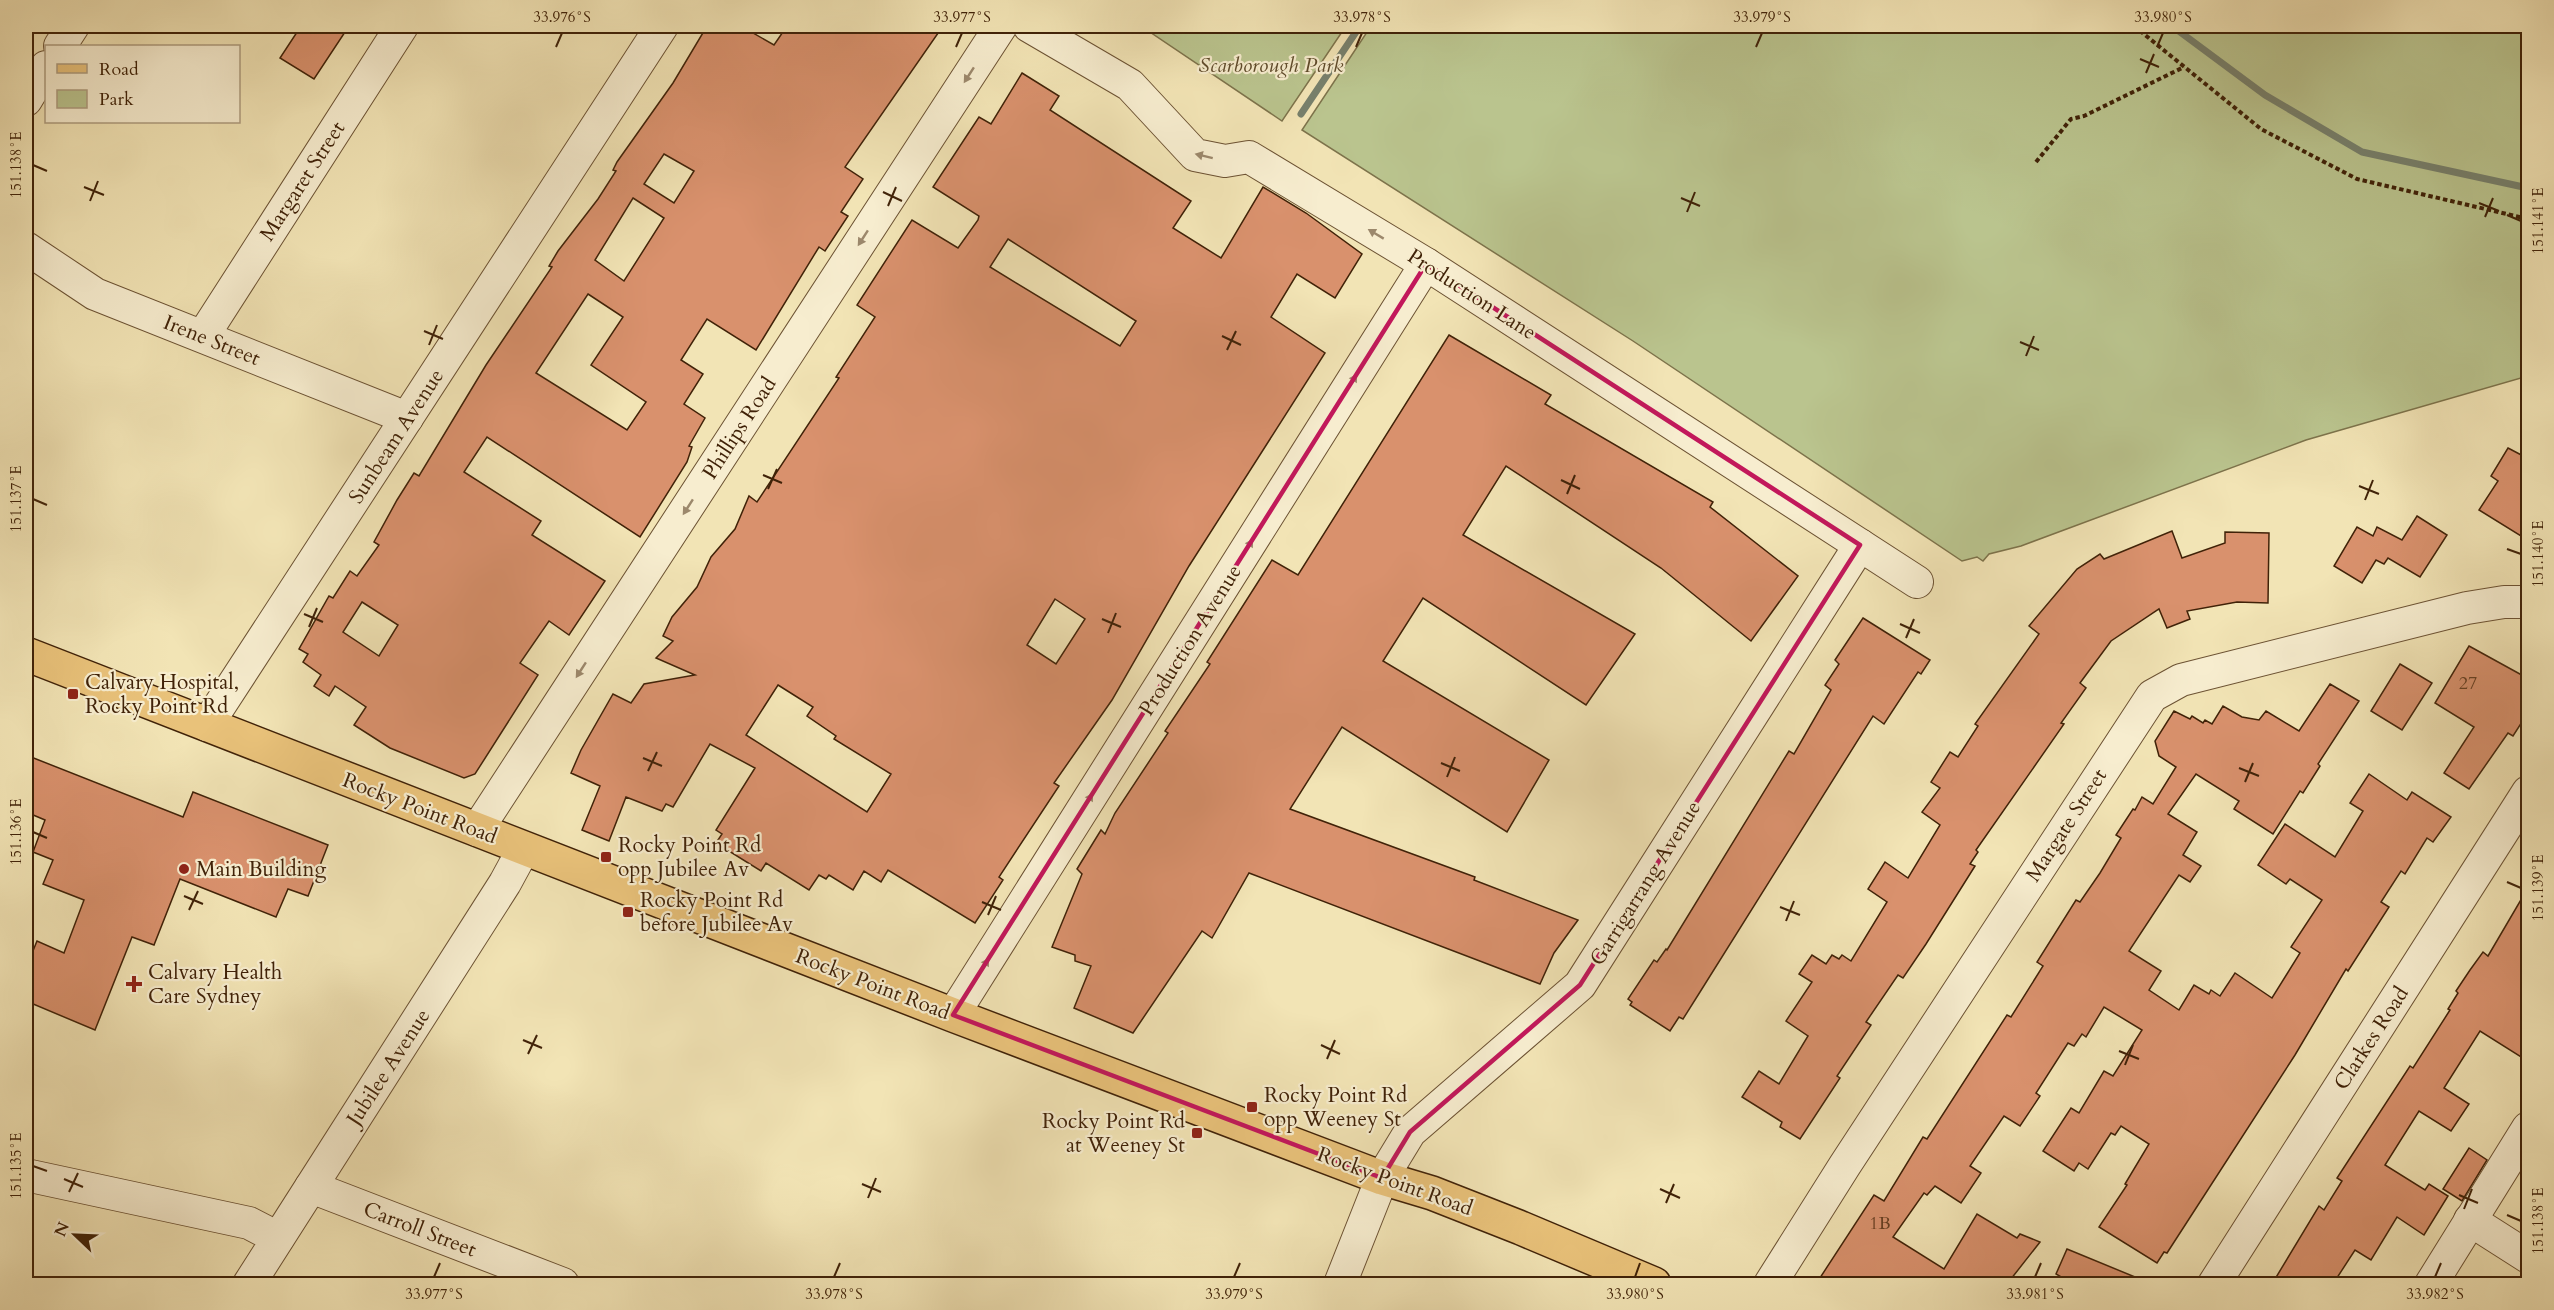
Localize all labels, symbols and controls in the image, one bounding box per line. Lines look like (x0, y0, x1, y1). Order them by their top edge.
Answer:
text: 33.976°S (533, 7, 591, 27)
text: 33.977°S (933, 7, 991, 27)
text: 33.978°S (1333, 7, 1391, 27)
text: 33.979°S (1733, 7, 1791, 27)
text: 33.980°S (2134, 7, 2192, 27)
legend (45, 45, 240, 123)
park label: Scarborough Park (1199, 51, 1344, 80)
text: Road (99, 57, 139, 82)
one-way arrow (963, 66, 975, 82)
text: Park (99, 87, 134, 112)
street label: Margaret Street (253, 115, 352, 247)
text: 151.138°E (6, 132, 26, 198)
one-way arrow (1195, 151, 1213, 161)
text: 151.141°E (2528, 188, 2548, 254)
one-way arrow (1368, 228, 1384, 239)
one-way arrow (857, 230, 868, 246)
street label: Production Lane (1402, 242, 1542, 347)
street label: Irene Street (159, 308, 265, 373)
street label: Sunbeam Avenue (342, 363, 451, 509)
street label: Phillips Road (696, 372, 783, 485)
one-way arrow (1346, 374, 1357, 390)
text: 151.137°E (6, 466, 26, 532)
one-way arrow (682, 499, 693, 515)
text: 151.140°E (2528, 521, 2548, 587)
one-way arrow (1243, 539, 1254, 555)
street label: Production Avenue (1132, 559, 1249, 721)
one-way arrow (576, 662, 587, 679)
place label: Calvary Hospital, Rocky Point Rd (85, 668, 239, 721)
house number: 27 (2459, 671, 2477, 696)
marker: Calvary Hospital, Rocky Point Rd (66, 687, 80, 701)
street label: Margate Street (2019, 763, 2114, 888)
street label: Rocky Point Road (338, 766, 501, 851)
one-way arrow (1083, 793, 1094, 809)
street label: Garrigarrang Avenue (1583, 795, 1708, 971)
text: 151.136°E (6, 799, 26, 865)
place label: Rocky Point Rd opp Jubilee Av (618, 831, 761, 884)
marker: Rocky Point Rd opp Jubilee Av (599, 850, 613, 864)
place label: Main Building (196, 855, 326, 884)
text: 151.139°E (2528, 855, 2548, 921)
marker: Main Building (177, 862, 191, 876)
place label: Rocky Point Rd before Jubilee Av (640, 886, 793, 939)
marker: Rocky Point Rd before Jubilee Av (621, 905, 635, 919)
street label: Rocky Point Road (791, 942, 954, 1027)
place label: Calvary Health Care Sydney (148, 958, 283, 1011)
one-way arrow (979, 958, 990, 974)
marker: Calvary Health Care Sydney (125, 975, 143, 993)
street label: Clarkes Road (2327, 981, 2416, 1096)
street label: Jubilee Avenue (338, 1003, 437, 1134)
place label: Rocky Point Rd opp Weeney St (1264, 1081, 1407, 1134)
marker: Rocky Point Rd opp Weeney St (1245, 1100, 1259, 1114)
place label: Rocky Point Rd at Weeney St (1042, 1107, 1185, 1160)
marker: Rocky Point Rd at Weeney St (1190, 1126, 1204, 1140)
text: 151.135°E (6, 1133, 26, 1199)
street label: Rocky Point Road (1313, 1140, 1477, 1223)
text: 151.138°E (2528, 1188, 2548, 1254)
street label: Carroll Street (359, 1195, 481, 1264)
north arrow (45, 1205, 105, 1265)
house number: 1B (1869, 1211, 1891, 1236)
text: N (49, 1219, 75, 1240)
text: 33.977°S (405, 1284, 463, 1304)
text: 33.978°S (805, 1284, 863, 1304)
text: 33.979°S (1205, 1284, 1263, 1304)
text: 33.980°S (1606, 1284, 1664, 1304)
text: 33.981°S (2006, 1284, 2064, 1304)
text: 33.982°S (2406, 1284, 2464, 1304)

